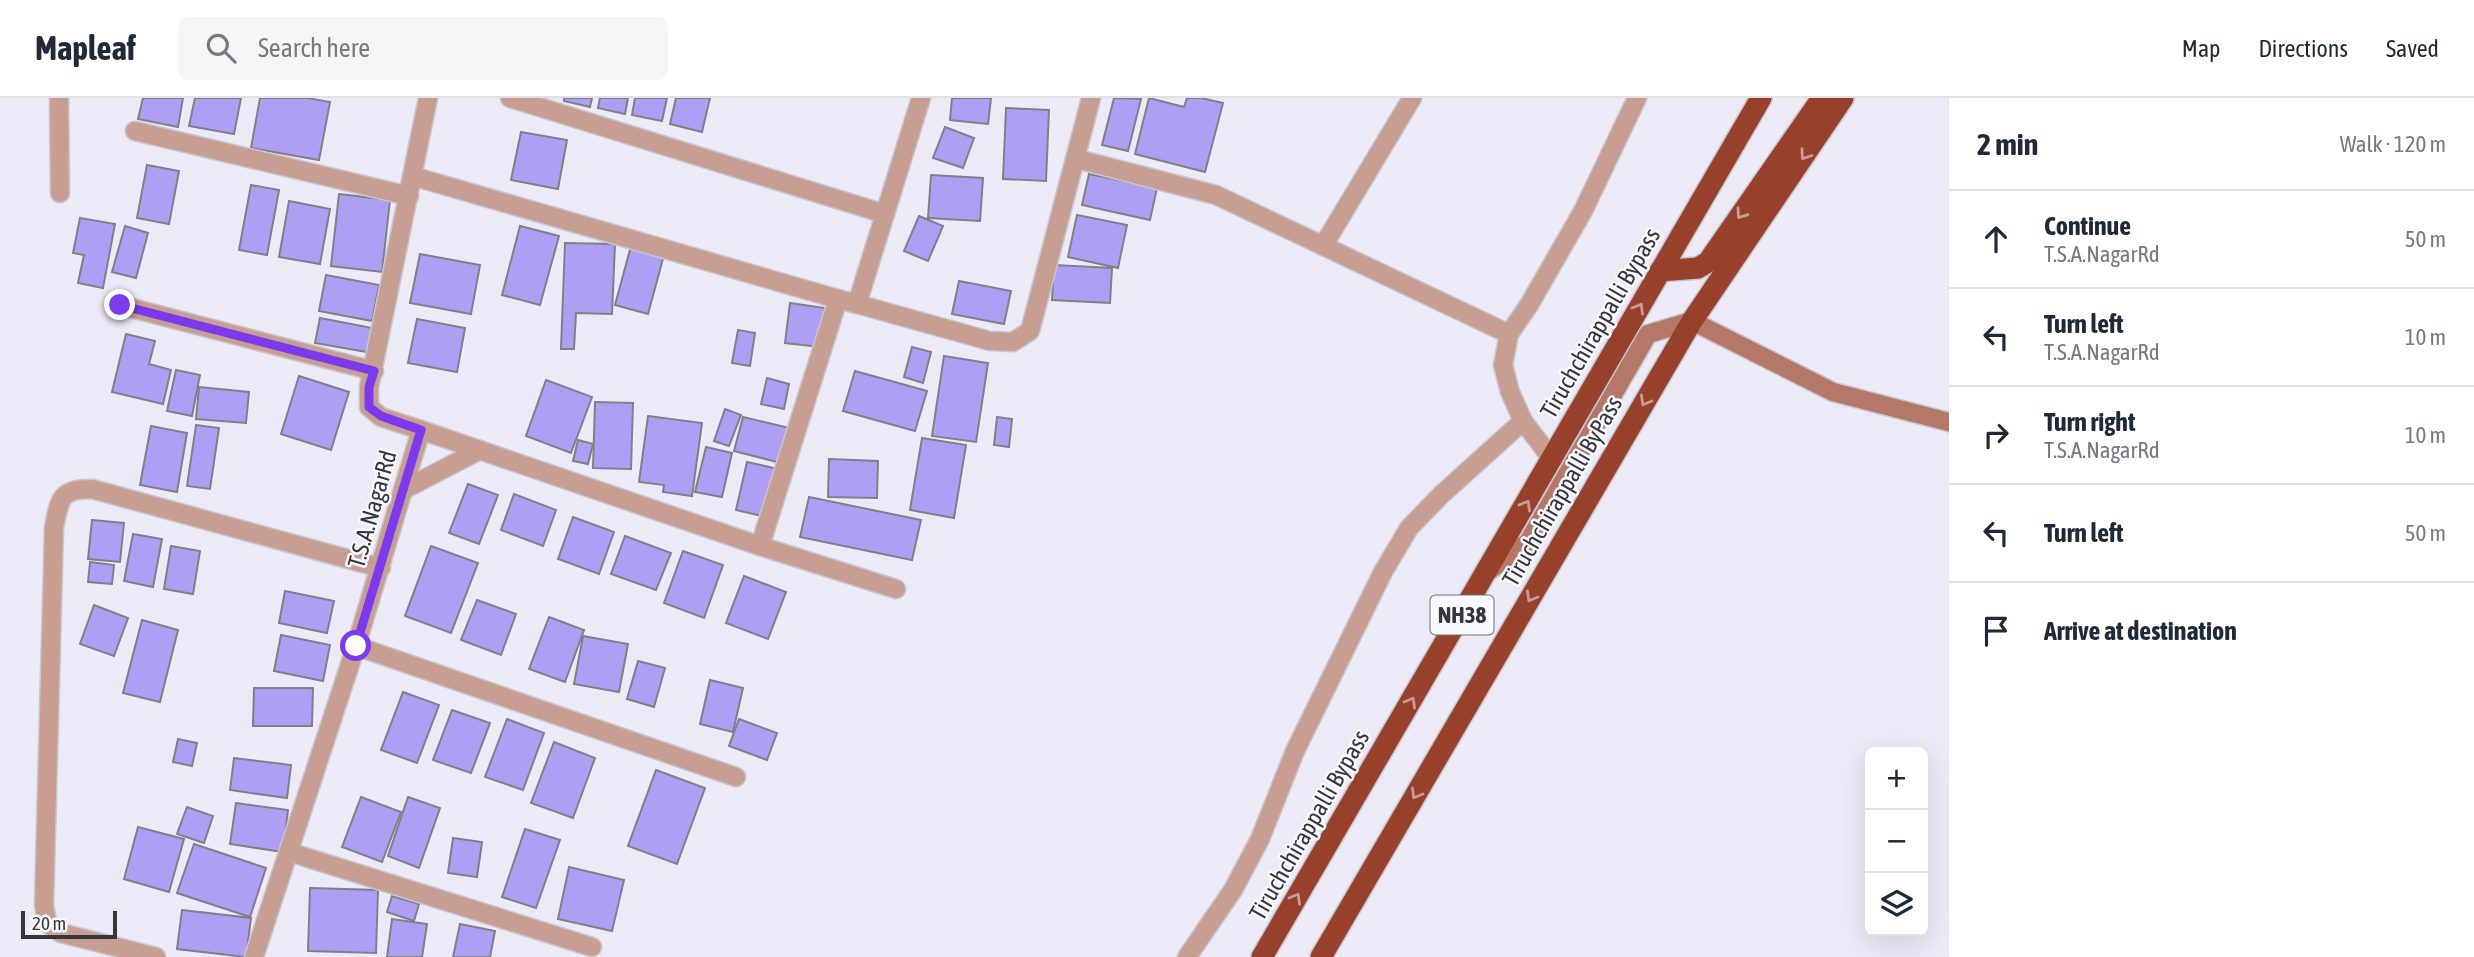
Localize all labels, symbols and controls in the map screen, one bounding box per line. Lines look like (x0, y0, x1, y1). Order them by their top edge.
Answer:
search box (178, 17, 668, 80)
text: Mapleaf (35, 29, 136, 67)
icon: search (202, 29, 240, 67)
text: Search here (258, 33, 370, 63)
text: Map (2182, 35, 2220, 62)
text: Directions (2258, 35, 2348, 62)
text: Saved (2386, 35, 2439, 62)
text: 2 min (1977, 127, 2038, 161)
text: Walk · 120 m (2340, 131, 2446, 157)
one-way arrow (1800, 147, 1813, 160)
one-way arrow (1737, 206, 1749, 219)
text: Continue (2044, 211, 2131, 241)
icon: ahead (1977, 220, 2015, 258)
street label: Tiruchchirappalli Bypass (1535, 223, 1665, 423)
text: 50 m (2405, 226, 2446, 252)
text: T.S.A.NagarRd (2044, 241, 2160, 267)
route end (104, 289, 135, 320)
one-way arrow (1631, 302, 1644, 315)
text: Turn left (2044, 309, 2124, 339)
icon: left (1977, 318, 2015, 356)
text: 10 m (2405, 324, 2446, 350)
text: T.S.A.NagarRd (2044, 339, 2160, 365)
street label: Tiruchchirappalli ByPass (1497, 391, 1627, 591)
one-way arrow (1641, 393, 1654, 406)
text: Turn right (2044, 407, 2135, 437)
icon: right (1977, 416, 2015, 454)
text: 10 m (2405, 422, 2446, 448)
text: T.S.A.NagarRd (2044, 437, 2160, 463)
street label: T.S.A.NagarRd (342, 447, 402, 571)
one-way arrow (1517, 500, 1530, 513)
icon: left (1977, 514, 2015, 552)
text: Turn left (2044, 518, 2124, 548)
text: 50 m (2405, 520, 2446, 546)
one-way arrow (1526, 590, 1539, 603)
road number: NH38 (1430, 596, 1494, 635)
icon: arrive (1977, 612, 2015, 650)
text: Arrive at destination (2044, 616, 2237, 646)
route start (340, 630, 371, 661)
one-way arrow (1403, 696, 1416, 709)
street label: Tiruchchirappalli Bypass (1244, 725, 1374, 925)
map controls (1865, 747, 1928, 936)
button: + (1865, 747, 1928, 810)
one-way arrow (1411, 786, 1424, 799)
button: − (1865, 810, 1928, 873)
button: layers (1865, 873, 1928, 936)
one-way arrow (1288, 893, 1301, 906)
scale bar (21, 908, 117, 940)
text: 20 m (32, 912, 66, 934)

